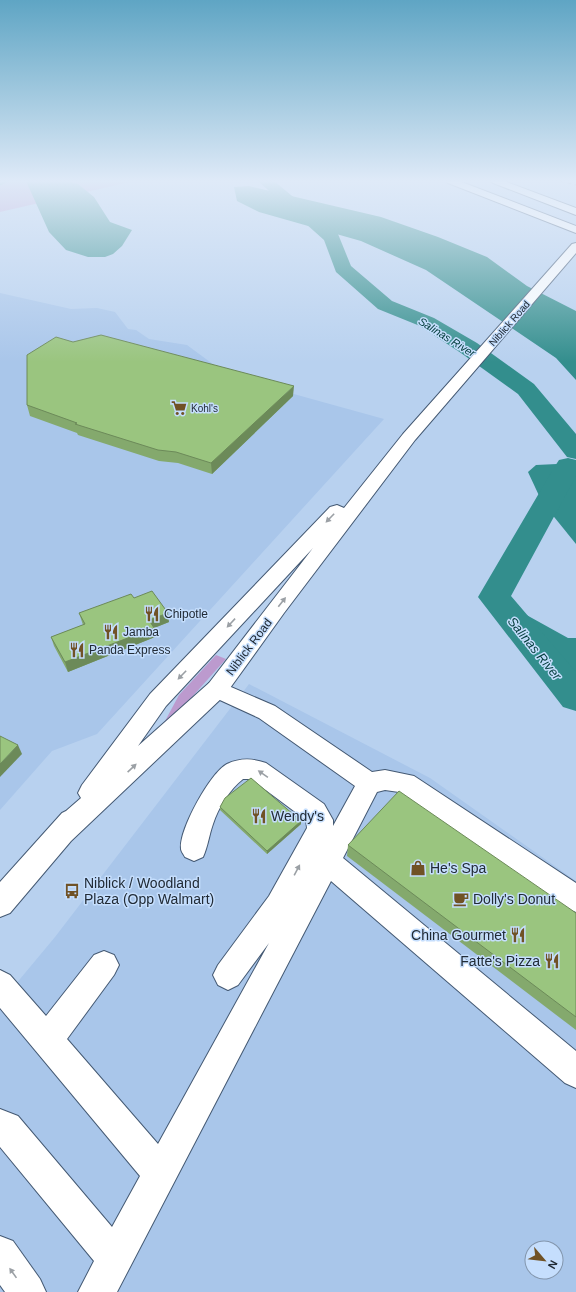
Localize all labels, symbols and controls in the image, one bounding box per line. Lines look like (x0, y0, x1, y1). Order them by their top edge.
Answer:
street label: Niblick Road (487, 299, 532, 348)
water label: Salinas River (416, 315, 479, 360)
supermarket icon: Kohl's (170, 399, 188, 417)
place label: Kohl's (191, 403, 218, 414)
one-way arrow (326, 513, 335, 523)
one-way arrow (278, 596, 287, 607)
restaurant icon: Chipotle (143, 605, 161, 623)
place label: Chipotle (164, 607, 208, 621)
water label: Salinas River (505, 614, 565, 683)
street label: Niblick Road (223, 616, 275, 678)
one-way arrow (227, 618, 236, 627)
restaurant icon: Jamba (102, 623, 120, 641)
place label: Jamba (123, 625, 159, 639)
restaurant icon: Panda Express (68, 641, 86, 659)
place label: Panda Express (89, 643, 170, 657)
one-way arrow (177, 670, 186, 680)
one-way arrow (127, 763, 137, 773)
one-way arrow (257, 770, 268, 778)
restaurant icon: Wendy's (250, 807, 268, 825)
place label: Wendy's (271, 808, 324, 824)
shop icon: He's Spa (409, 859, 427, 877)
place label: He's Spa (430, 860, 487, 876)
one-way arrow (294, 865, 301, 876)
place label: Niblick / Woodland Plaza (Opp Walmart) (84, 875, 214, 907)
bus stop icon: Niblick / Woodland Plaza (Opp Walmart) (63, 882, 81, 900)
cafe icon: Dolly's Donut (452, 890, 470, 908)
place label: Dolly's Donut (473, 891, 555, 907)
restaurant icon: China Gourmet (509, 926, 527, 944)
place label: China Gourmet (411, 927, 506, 943)
restaurant icon: Fatte's Pizza (543, 952, 561, 970)
place label: Fatte's Pizza (460, 953, 540, 969)
north arrow (524, 1240, 564, 1280)
text: N (546, 1258, 560, 1271)
one-way arrow (9, 1268, 17, 1278)

